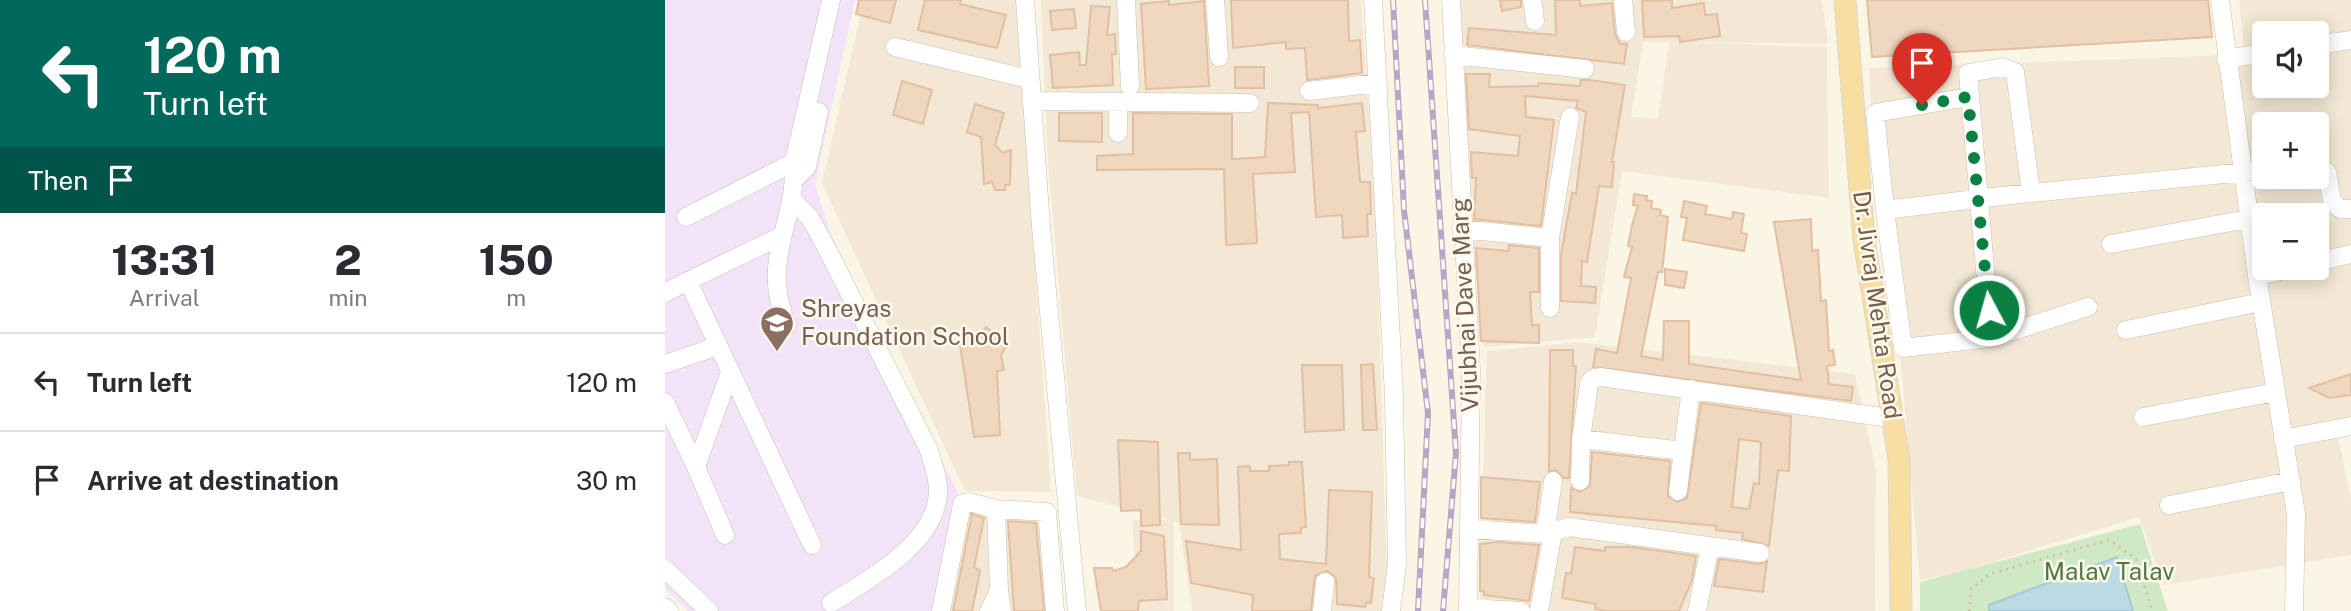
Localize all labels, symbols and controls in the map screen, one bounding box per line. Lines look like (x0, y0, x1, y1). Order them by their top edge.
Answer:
map controls (2252, 21, 2329, 280)
button: sound (2252, 21, 2329, 98)
text: 120 m (143, 26, 282, 84)
icon: left (28, 28, 119, 119)
pin (1892, 33, 1952, 105)
icon: arrive (1903, 44, 1941, 82)
text: Turn left (143, 85, 268, 122)
button: + (2252, 112, 2329, 189)
icon: arrive (102, 161, 140, 199)
text: Then (28, 165, 88, 196)
street label: Dr. Jivraj Mehta Road (1848, 189, 1908, 421)
street label: Vijubhai Dave Marg (1444, 197, 1484, 413)
button: − (2252, 203, 2329, 280)
text: 13:31 (111, 235, 217, 284)
text: 2 (334, 235, 362, 284)
text: 150 (479, 235, 554, 284)
position arrow (1952, 273, 2026, 347)
text: Arrival (129, 284, 200, 311)
text: min (328, 284, 368, 311)
text: m (506, 284, 526, 311)
place label: Shreyas Foundation School (801, 294, 1009, 350)
school or university icon: Shreyas Foundation School (758, 304, 796, 353)
icon: left (28, 363, 66, 401)
text: Turn left (87, 367, 192, 398)
text: 120 m (566, 367, 637, 398)
icon: arrive (28, 461, 66, 499)
text: Arrive at destination (87, 465, 339, 496)
text: 30 m (576, 465, 637, 496)
park label: Malav Talav (2044, 557, 2174, 585)

